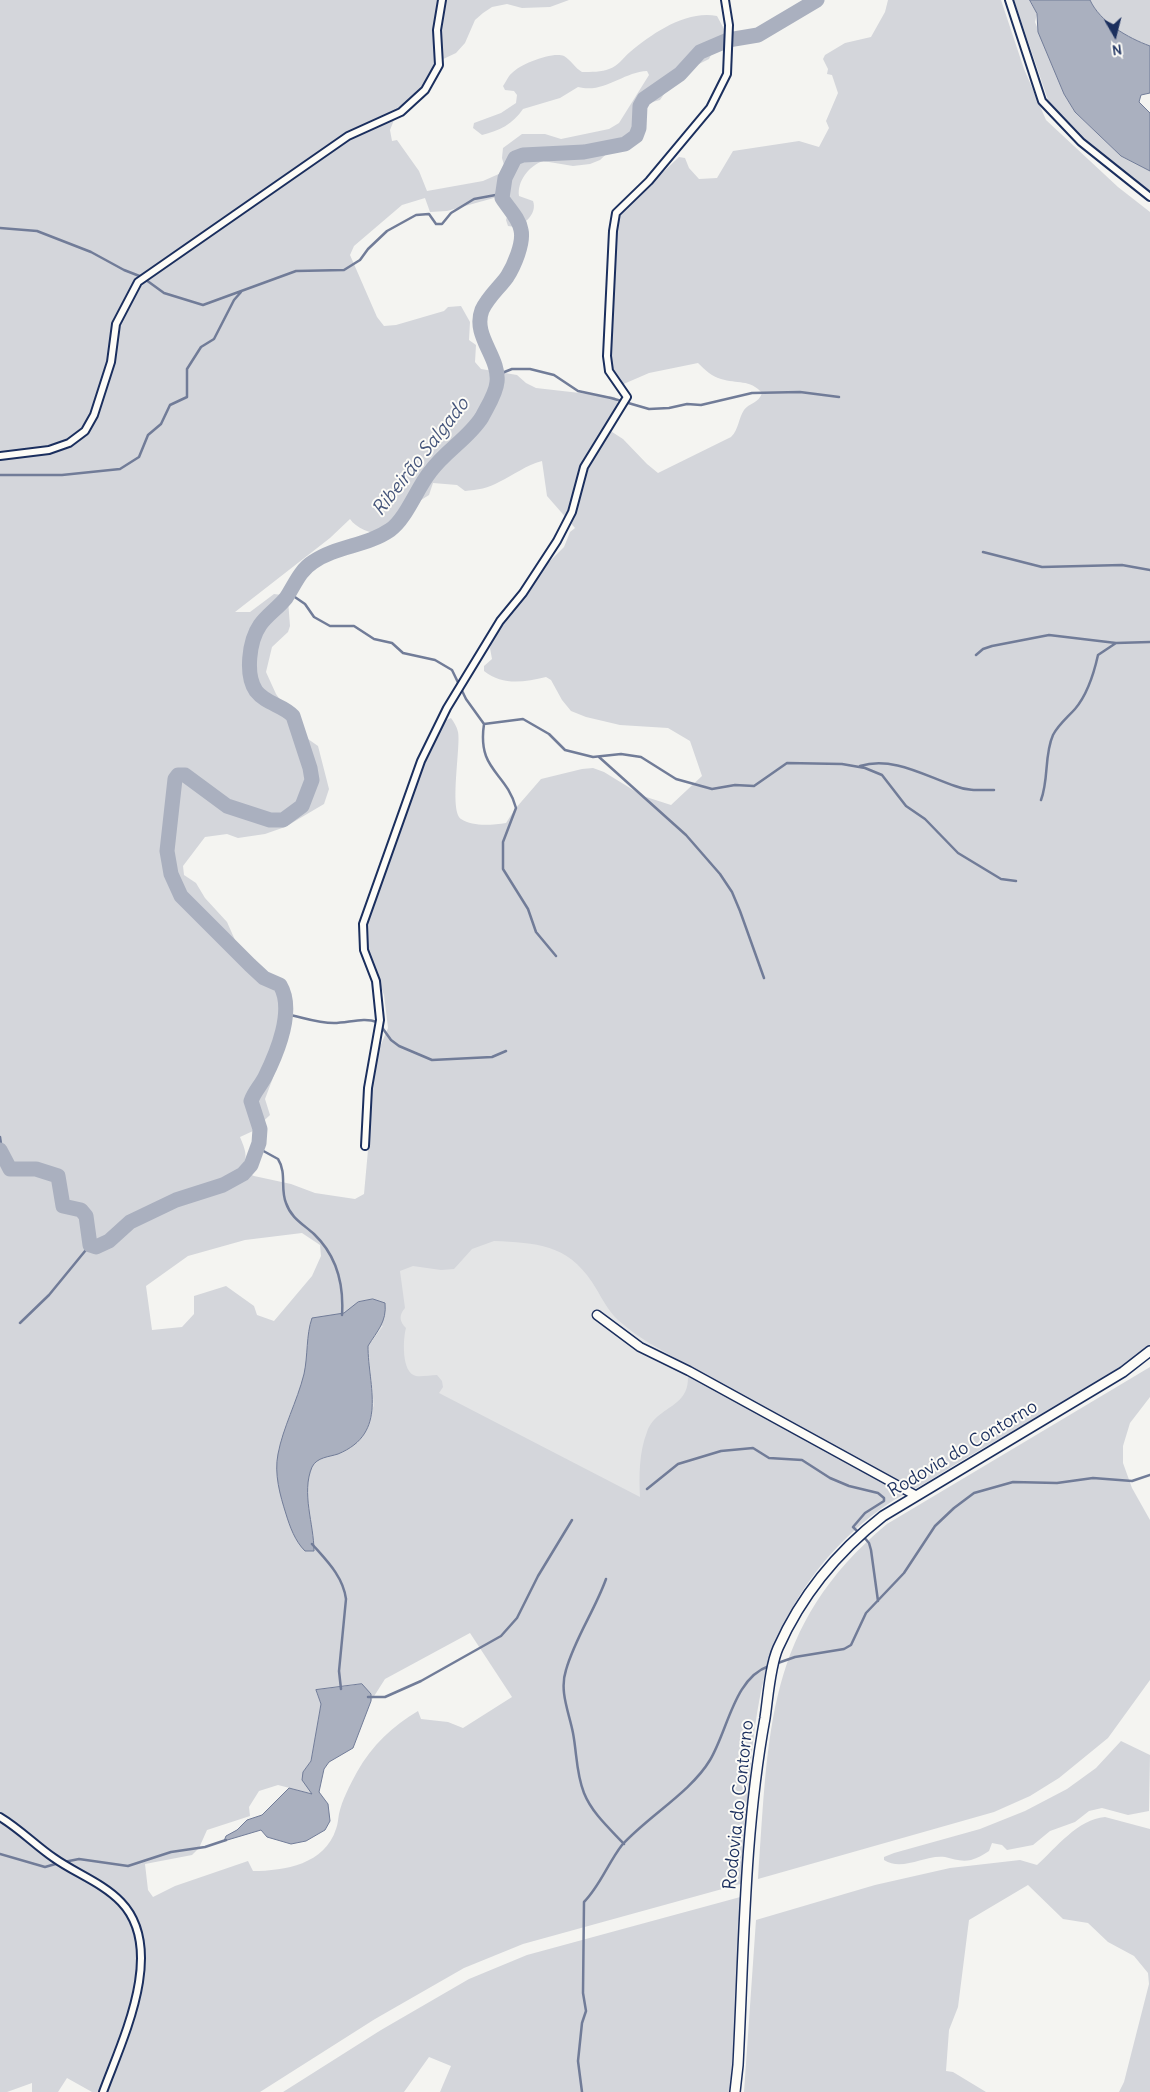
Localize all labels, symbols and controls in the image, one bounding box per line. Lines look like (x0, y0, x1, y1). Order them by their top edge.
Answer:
north arrow (1090, 10, 1140, 60)
text: N (1111, 40, 1123, 59)
water label: Ribeirão Salgado (368, 393, 474, 521)
street label: Rodovia do Contorno (884, 1396, 1042, 1502)
street label: Rodovia do Contorno (719, 1719, 759, 1891)

